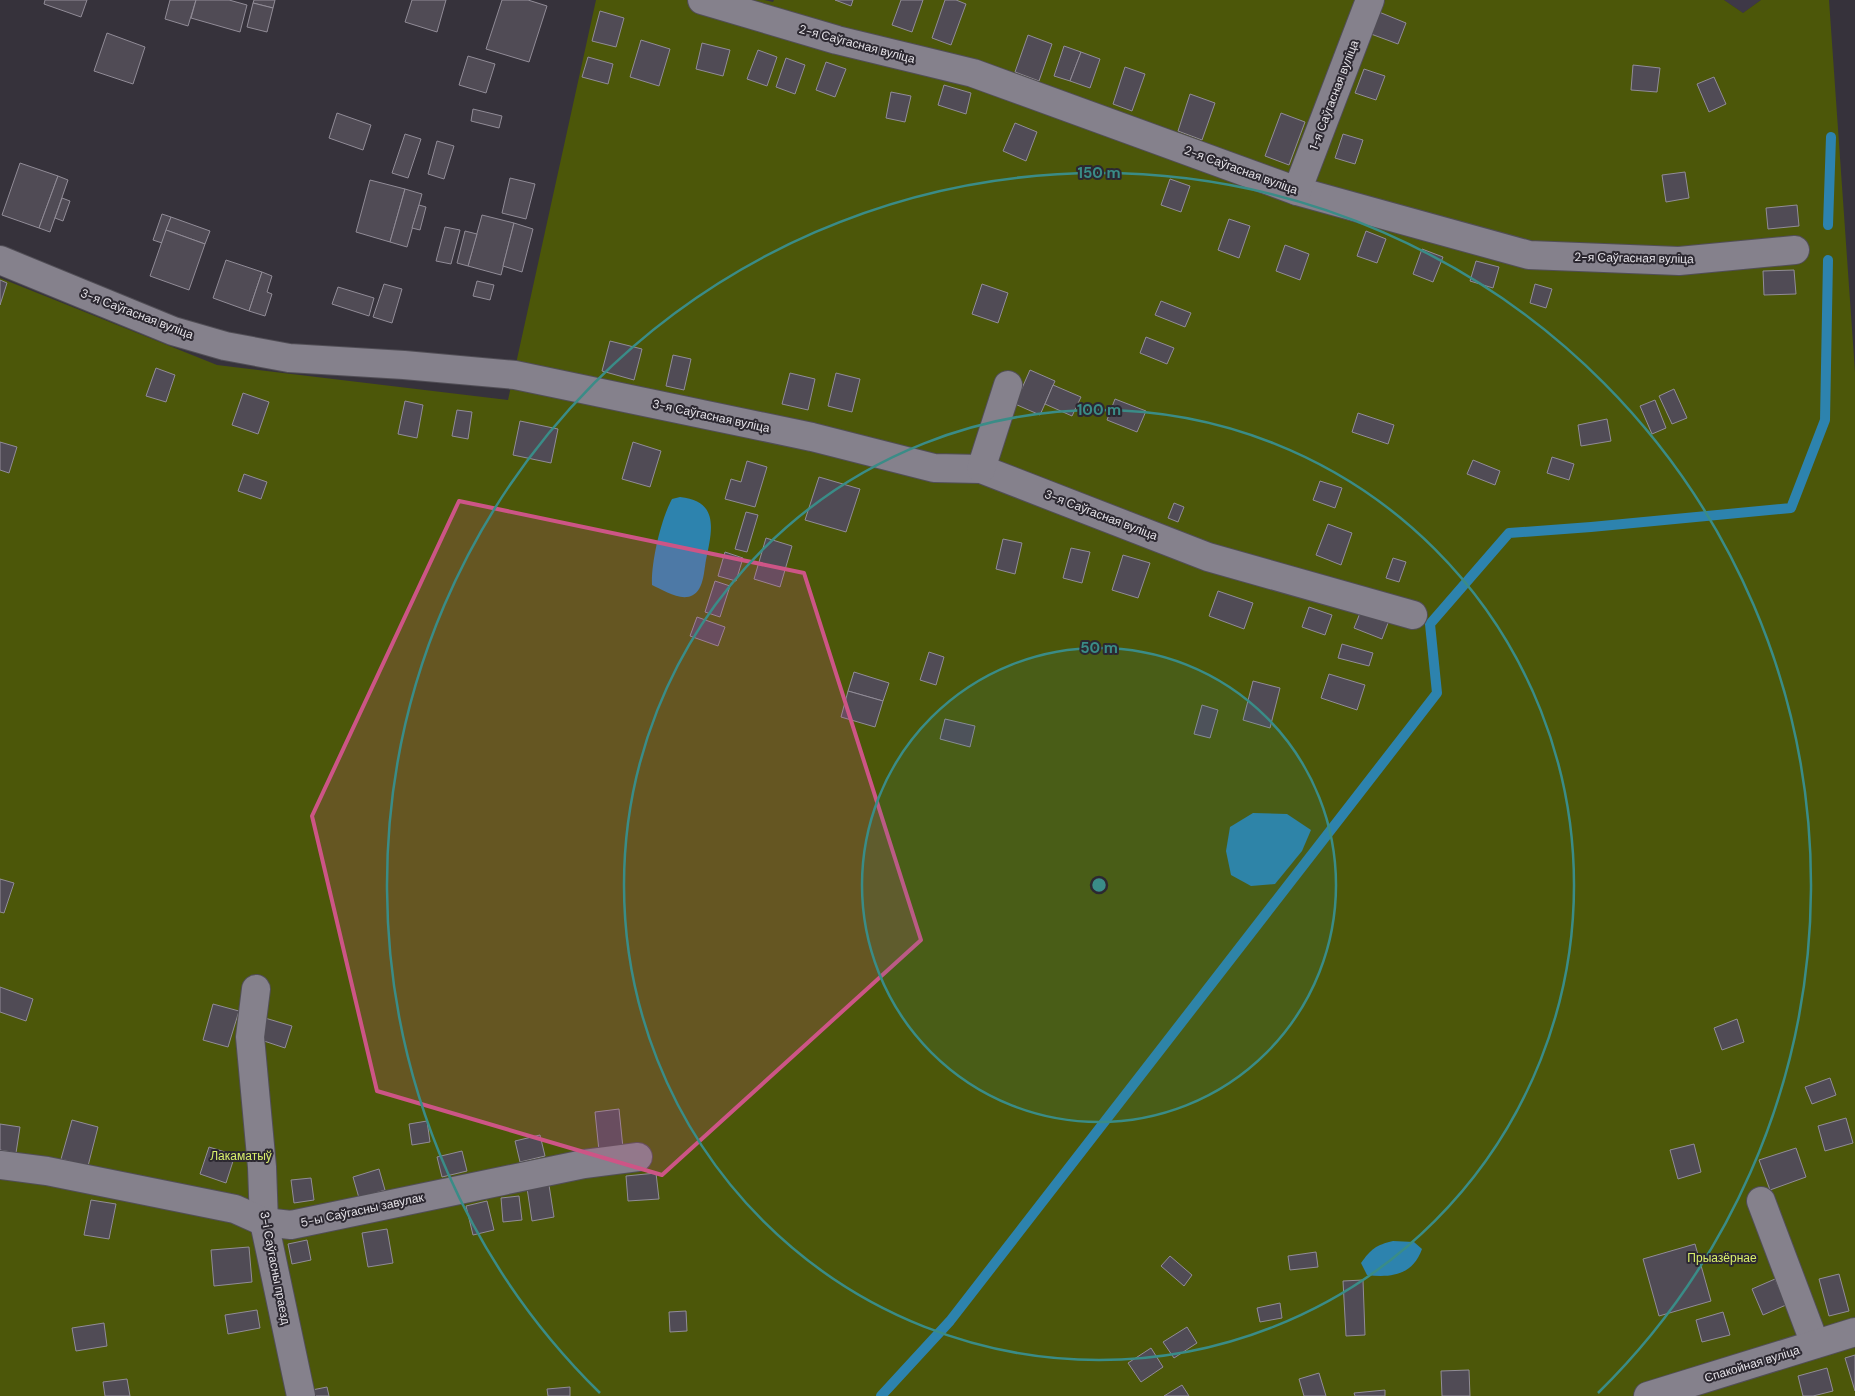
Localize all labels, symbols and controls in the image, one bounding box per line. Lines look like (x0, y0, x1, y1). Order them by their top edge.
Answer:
street label: 2-я Саўгасная вуліца (797, 21, 917, 67)
street label: 1-я Саўгасная вуліца (1306, 38, 1362, 152)
street label: 2-я Саўгасная вуліца (1182, 142, 1300, 198)
text: 150 m (1078, 163, 1121, 183)
street label: 2-я Саўгасная вуліца (1574, 249, 1694, 267)
street label: 3-я Саўгасная вуліца (78, 285, 196, 343)
street label: 3-я Саўгасная вуліца (651, 396, 771, 436)
text: 100 m (1077, 400, 1121, 420)
street label: 3-я Саўгасная вуліца (1042, 486, 1160, 544)
text: 50 m (1080, 638, 1118, 658)
centre of rings (1090, 876, 1108, 894)
park label: Лакаматыў (210, 1148, 272, 1164)
street label: 5-ы Саўгасны завулак (299, 1189, 426, 1231)
street label: 3-і Саўгасны праезд (256, 1210, 294, 1326)
park label: Прыазёрнае (1687, 1250, 1757, 1266)
street label: Спакойная вуліца (1702, 1342, 1802, 1386)

